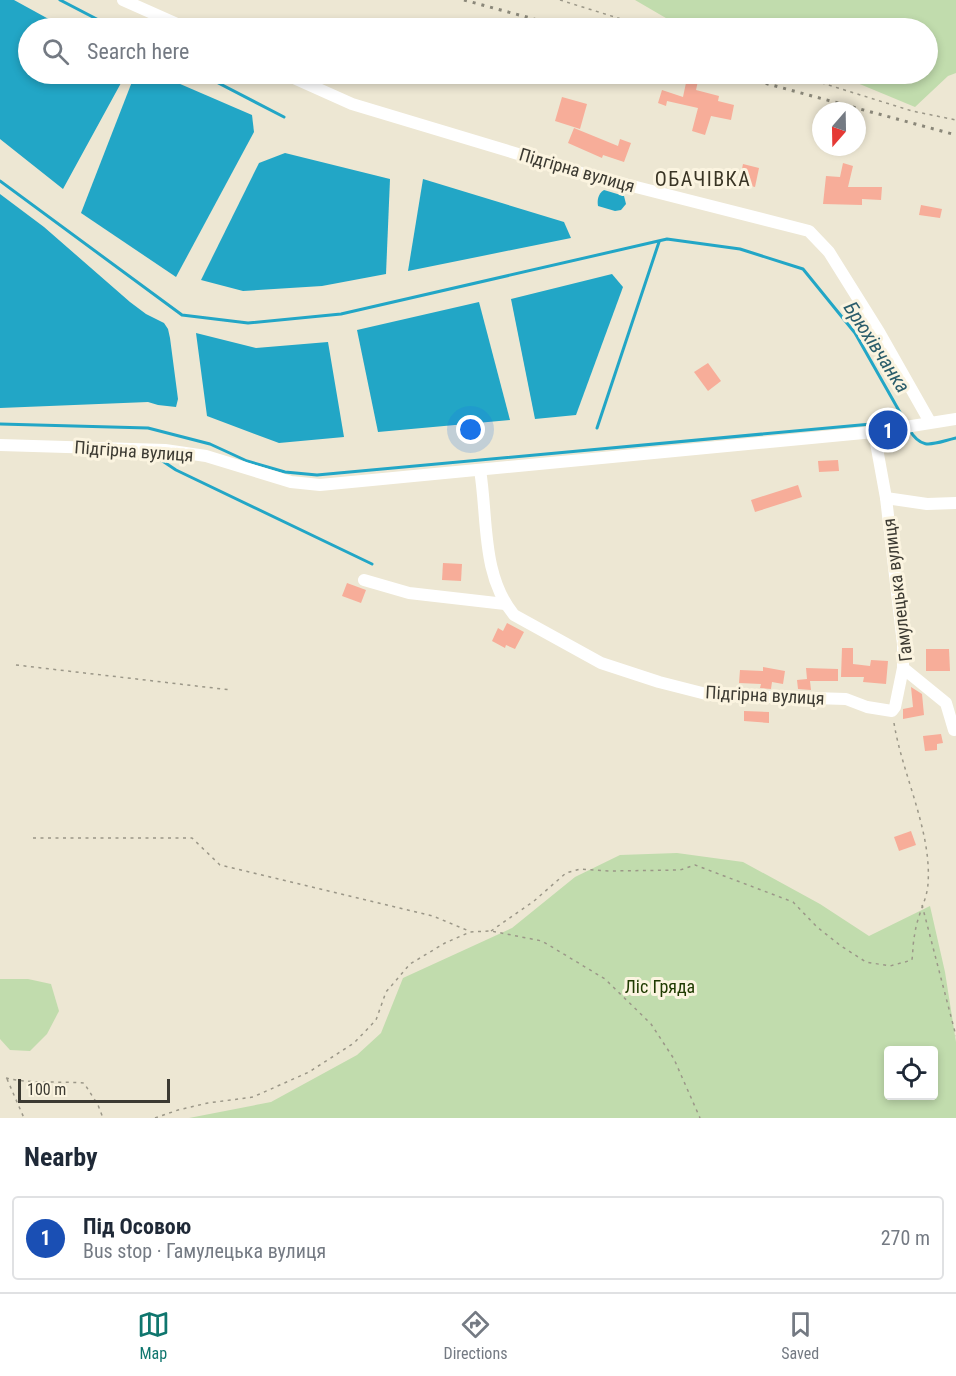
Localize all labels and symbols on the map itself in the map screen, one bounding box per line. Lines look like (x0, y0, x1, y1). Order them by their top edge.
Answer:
north arrow (812, 102, 866, 156)
street label: Підгірна вулиця (517, 143, 637, 197)
district label: ОБАЧІВКА (655, 167, 751, 191)
water label: Брюхівчанка (839, 297, 915, 397)
pin: 1 (868, 408, 908, 452)
your location (456, 415, 485, 444)
street label: Підгірна вулиця (74, 436, 194, 466)
street label: Гамулецька вулиця (878, 517, 916, 663)
street label: Підгірна вулиця (705, 681, 825, 709)
park label: Ліс Гряда (625, 976, 695, 997)
scale bar (18, 1076, 170, 1104)

